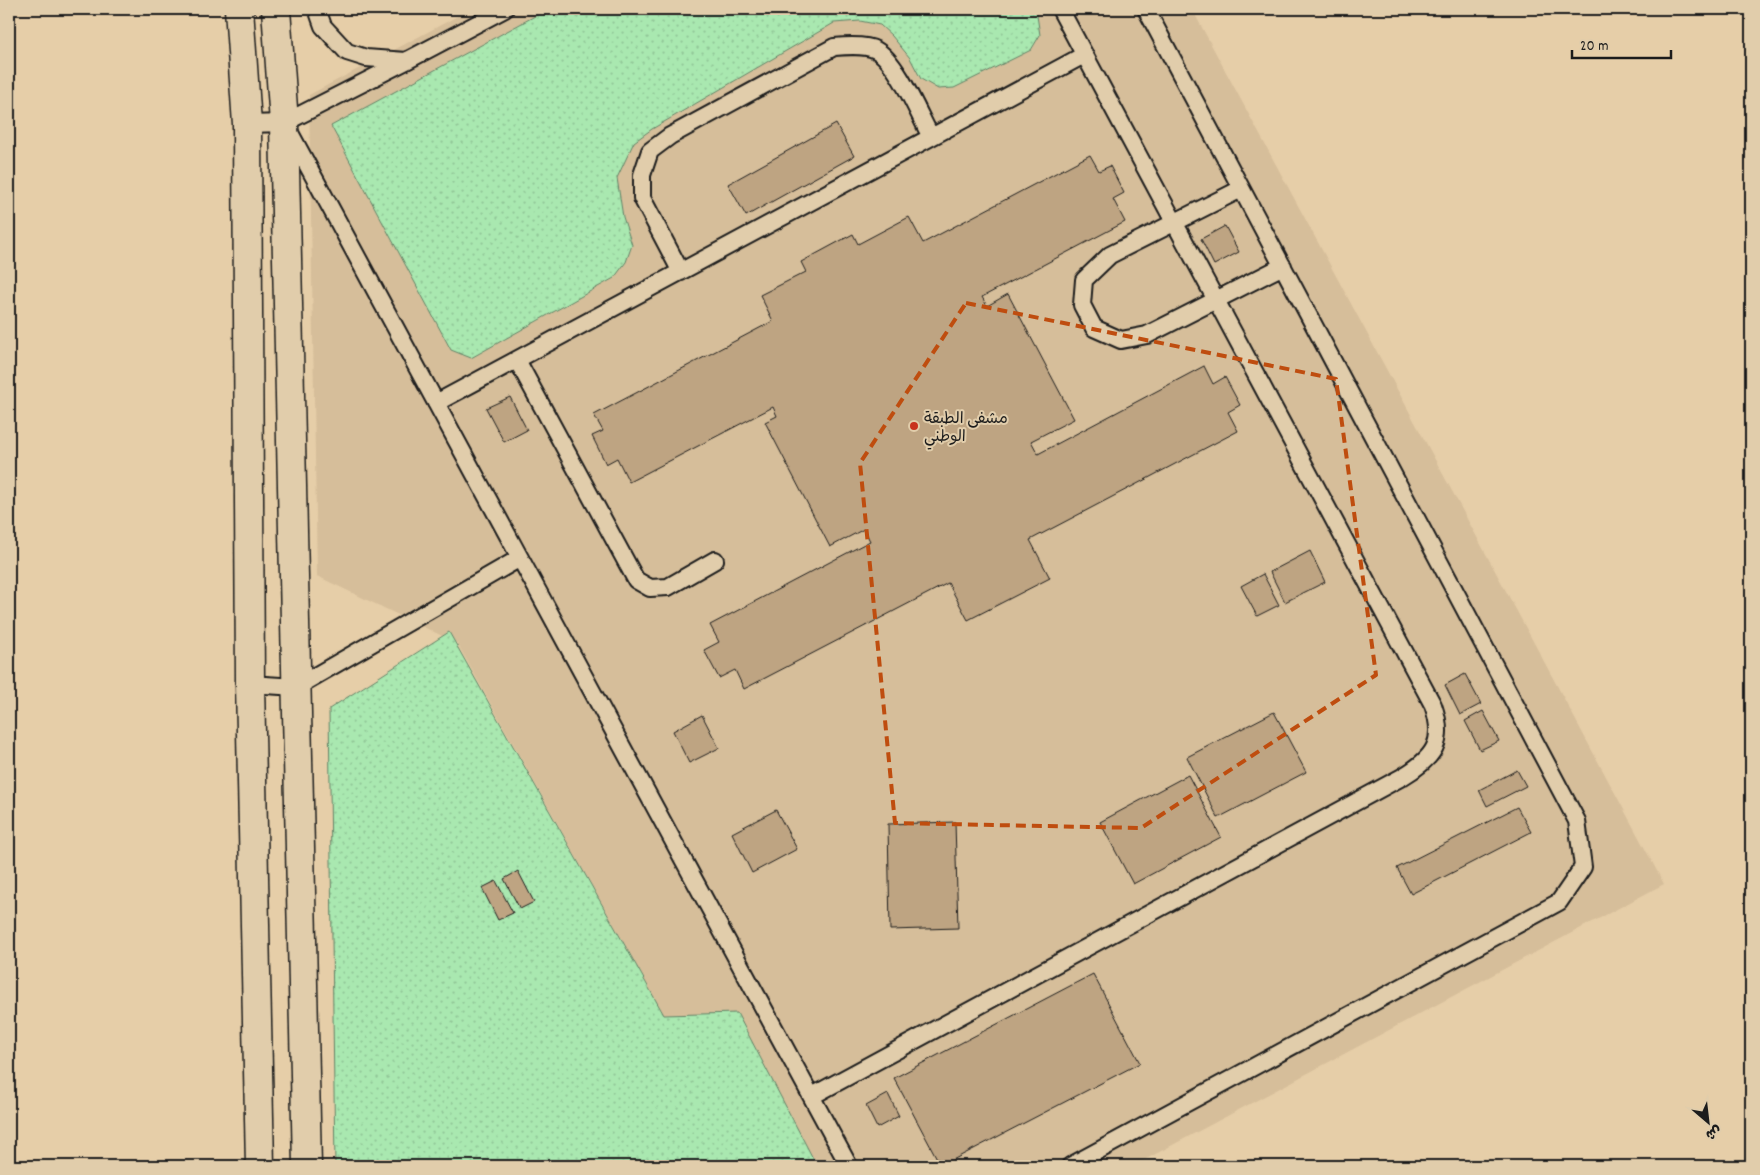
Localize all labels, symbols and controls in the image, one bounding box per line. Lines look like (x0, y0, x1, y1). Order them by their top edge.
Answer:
scale bar (1572, 28, 1671, 60)
text: 20 m (1580, 36, 1608, 58)
place label: مشفى الطبقة الوطني (924, 408, 1008, 450)
marker: مشفى الطبقة الوطني (908, 420, 920, 432)
north arrow (1682, 1098, 1732, 1148)
text: ش (1702, 1119, 1725, 1144)

